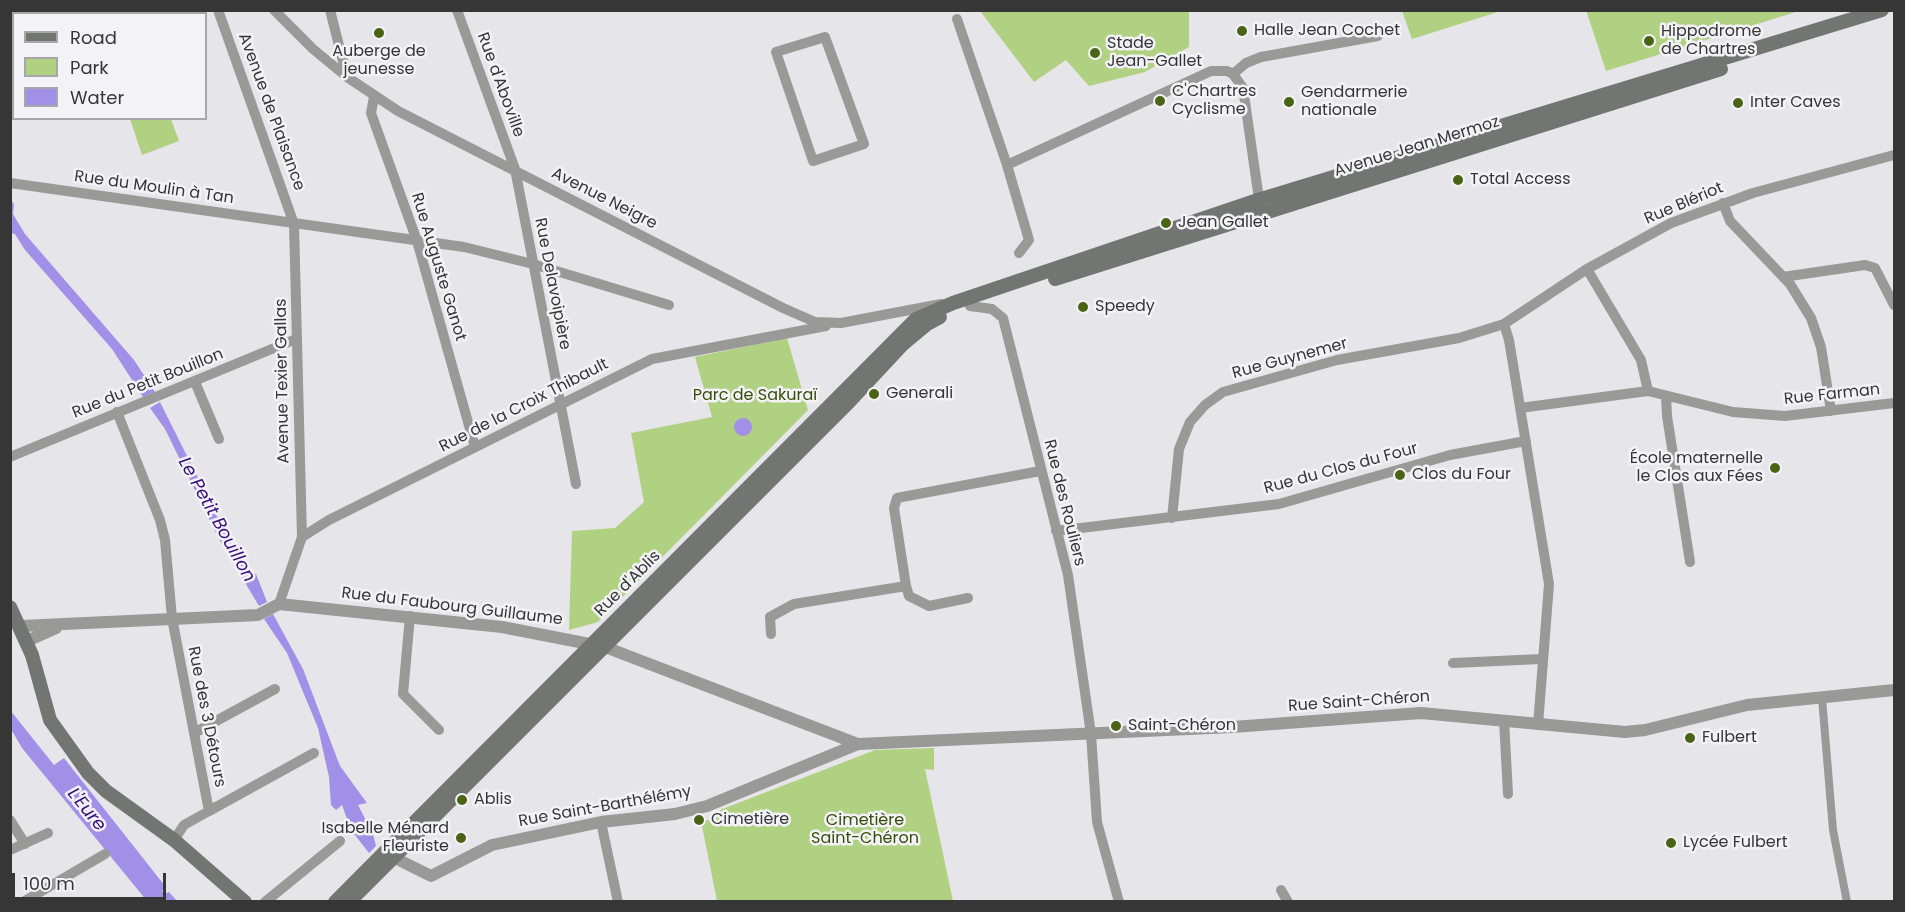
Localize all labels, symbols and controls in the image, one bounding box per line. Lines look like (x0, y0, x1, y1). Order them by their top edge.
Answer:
legend (12, 12, 207, 120)
place label: Halle Jean Cochet (1254, 21, 1400, 41)
place label: Hippodrome de Chartres (1661, 22, 1761, 60)
marker: Halle Jean Cochet (1235, 24, 1249, 38)
text: Road (70, 25, 117, 50)
marker: Auberge de jeunesse (372, 26, 386, 40)
street label: Rue d'Aboville (472, 30, 528, 140)
street label: Avenue de Plaisance (234, 31, 308, 193)
place label: Stade Jean-Gallet (1107, 34, 1202, 72)
marker: Hippodrome de Chartres (1642, 34, 1656, 48)
place label: Auberge de jeunesse (332, 42, 426, 80)
marker: Stade Jean-Gallet (1088, 46, 1102, 60)
text: Park (70, 55, 109, 80)
place label: C'Chartres Cyclisme (1172, 82, 1256, 120)
place label: Gendarmerie nationale (1301, 83, 1407, 121)
text: Water (70, 85, 124, 110)
place label: Inter Caves (1750, 93, 1841, 113)
marker: C'Chartres Cyclisme (1153, 94, 1167, 108)
marker: Gendarmerie nationale (1282, 95, 1296, 109)
marker: Inter Caves (1731, 96, 1745, 110)
street label: Avenue Jean Mermoz (1332, 113, 1502, 181)
street label: Avenue Neigre (548, 164, 660, 234)
street label: Rue du Moulin à Tan (73, 167, 235, 209)
place label: Total Access (1470, 170, 1571, 190)
marker: Total Access (1451, 173, 1465, 187)
street label: Rue Blériot (1642, 179, 1726, 229)
street label: Rue Auguste Ganot (406, 190, 470, 344)
place label: Jean Gallet (1178, 213, 1269, 233)
street label: Rue Delavoipière (530, 216, 574, 352)
marker: Jean Gallet (1159, 216, 1173, 230)
place label: Speedy (1095, 297, 1155, 317)
street label: Avenue Texier Gallas (272, 298, 294, 464)
marker: Speedy (1076, 300, 1090, 314)
street label: Rue Guynemer (1230, 334, 1350, 384)
street label: Rue du Petit Bouillon (70, 345, 226, 423)
street label: Rue de la Croix Thibault (436, 355, 612, 457)
street label: Rue Farman (1783, 380, 1881, 410)
place label: Generali (886, 384, 953, 404)
park label: Parc de Sakuraï (693, 386, 817, 406)
marker: Generali (867, 387, 881, 401)
street label: Rue des Rouliers (1039, 438, 1089, 568)
street label: Rue du Clos du Four (1262, 439, 1420, 499)
place label: École maternelle le Clos aux Fées (1630, 449, 1763, 487)
water label: Le Petit Bouillon (173, 454, 259, 586)
marker: École maternelle le Clos aux Fées (1768, 461, 1782, 475)
place label: Clos du Four (1412, 465, 1511, 485)
marker: Clos du Four (1393, 468, 1407, 482)
street label: Rue d'Ablis (591, 547, 665, 621)
street label: Rue du Faubourg Guillaume (340, 584, 564, 630)
street label: Rue des 3 Détours (183, 645, 229, 789)
street label: Rue Saint-Chéron (1287, 687, 1431, 717)
place label: Saint-Chéron (1128, 716, 1236, 736)
marker: Saint-Chéron (1109, 719, 1123, 733)
place label: Fulbert (1702, 728, 1757, 748)
marker: Fulbert (1683, 731, 1697, 745)
street label: Rue Saint-Barthélémy (517, 782, 693, 832)
water label: L'Eure (62, 784, 110, 836)
place label: Ablis (474, 790, 512, 810)
marker: Ablis (455, 793, 469, 807)
place label: Cimetière (711, 810, 789, 830)
park label: Cimetière Saint-Chéron (811, 811, 919, 849)
marker: Cimetière (692, 813, 706, 827)
place label: Isabelle Ménard Fleuriste (322, 819, 449, 857)
marker: Isabelle Ménard Fleuriste (454, 831, 468, 845)
place label: Lycée Fulbert (1683, 833, 1788, 853)
marker: Lycée Fulbert (1664, 836, 1678, 850)
scale bar (15, 861, 170, 899)
text: 100 m (23, 871, 75, 896)

